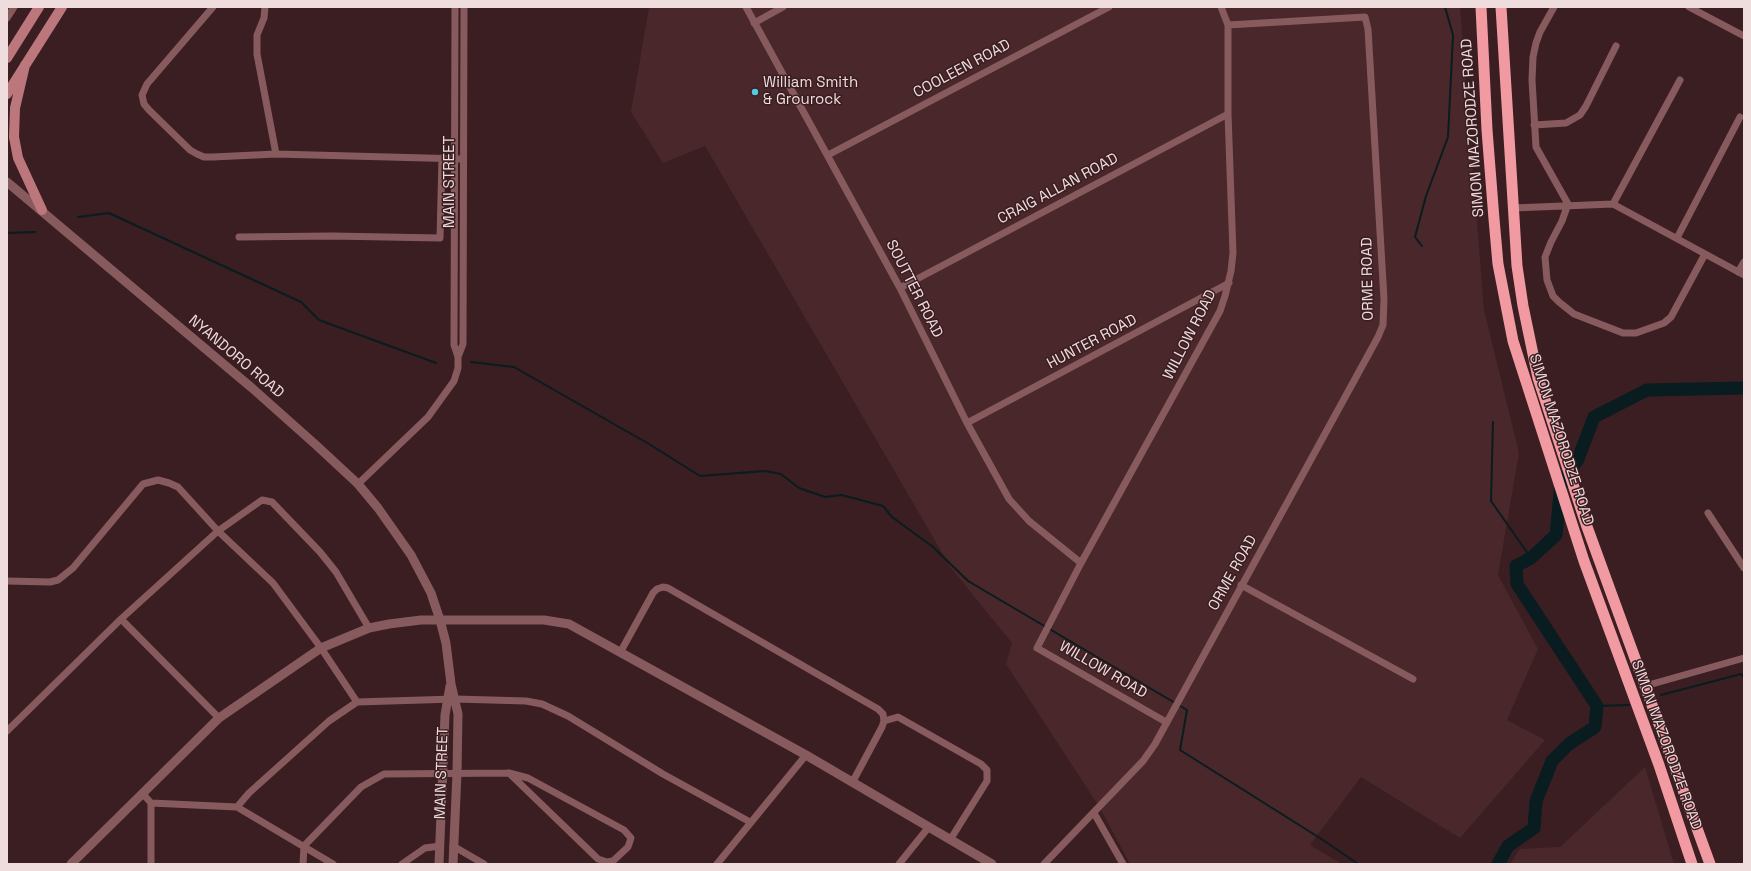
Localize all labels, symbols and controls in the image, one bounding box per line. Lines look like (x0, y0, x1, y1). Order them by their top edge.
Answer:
street label: COOLEEN ROAD (910, 36, 1014, 102)
street label: SIMON MAZORODZE ROAD (1458, 38, 1488, 218)
place label: William Smith & Grourock (763, 74, 858, 109)
marker: William Smith & Grourock (750, 87, 760, 97)
street label: MAIN STREET (441, 136, 459, 228)
street label: CRAIG ALLAN ROAD (995, 150, 1121, 228)
street label: SOUTTER ROAD (882, 237, 946, 341)
street label: ORME ROAD (1358, 237, 1378, 321)
street label: WILLOW ROAD (1160, 287, 1220, 383)
street label: HUNTER ROAD (1044, 311, 1140, 373)
street label: NYANDORO ROAD (184, 312, 288, 402)
street label: SIMON MAZORODZE ROAD (1525, 352, 1597, 528)
street label: ORME ROAD (1205, 532, 1261, 614)
street label: WILLOW ROAD (1056, 638, 1150, 702)
street label: SIMON MAZORODZE ROAD (1627, 658, 1705, 832)
street label: MAIN STREET (431, 726, 453, 820)

